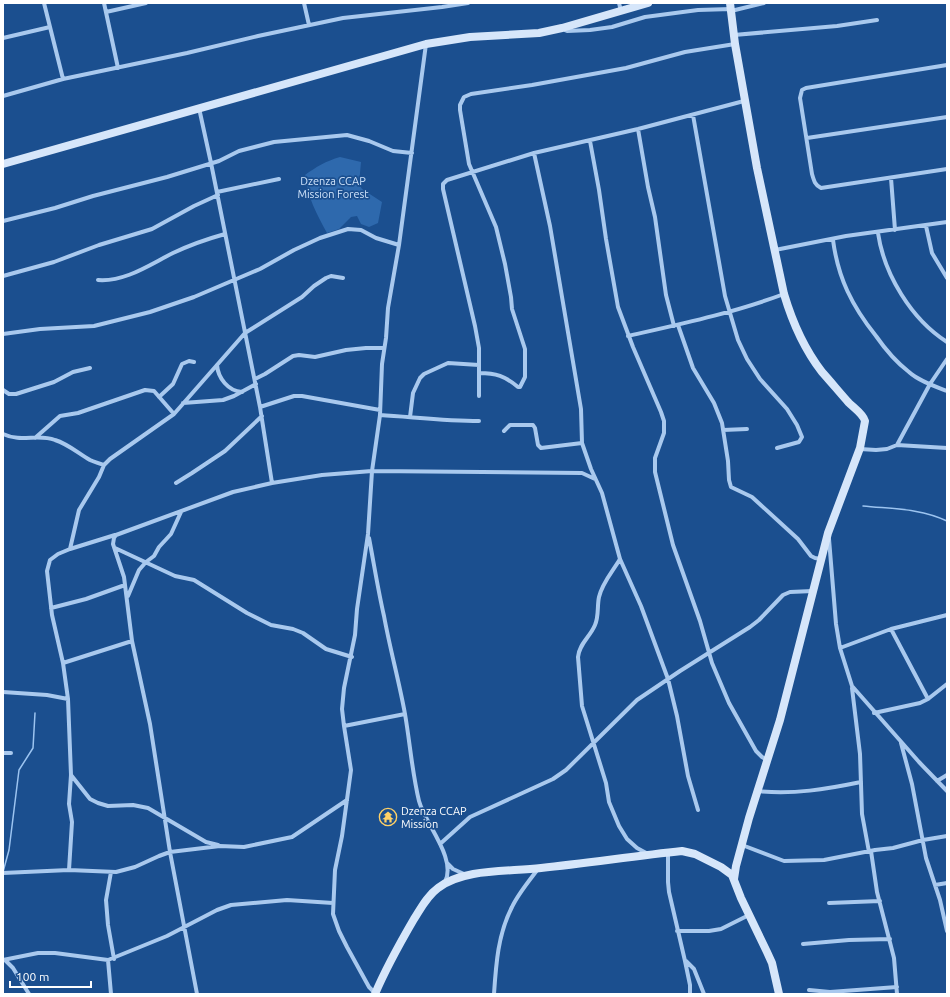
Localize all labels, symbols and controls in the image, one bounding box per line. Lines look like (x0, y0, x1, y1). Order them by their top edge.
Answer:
park label: Dzenza CCAP Mission Forest (297, 175, 369, 200)
place label: Dzenza CCAP Mission (401, 805, 467, 830)
temple icon: Dzenza CCAP Mission (378, 807, 398, 827)
scale bar (10, 963, 91, 989)
text: 100 m (16, 970, 49, 983)

